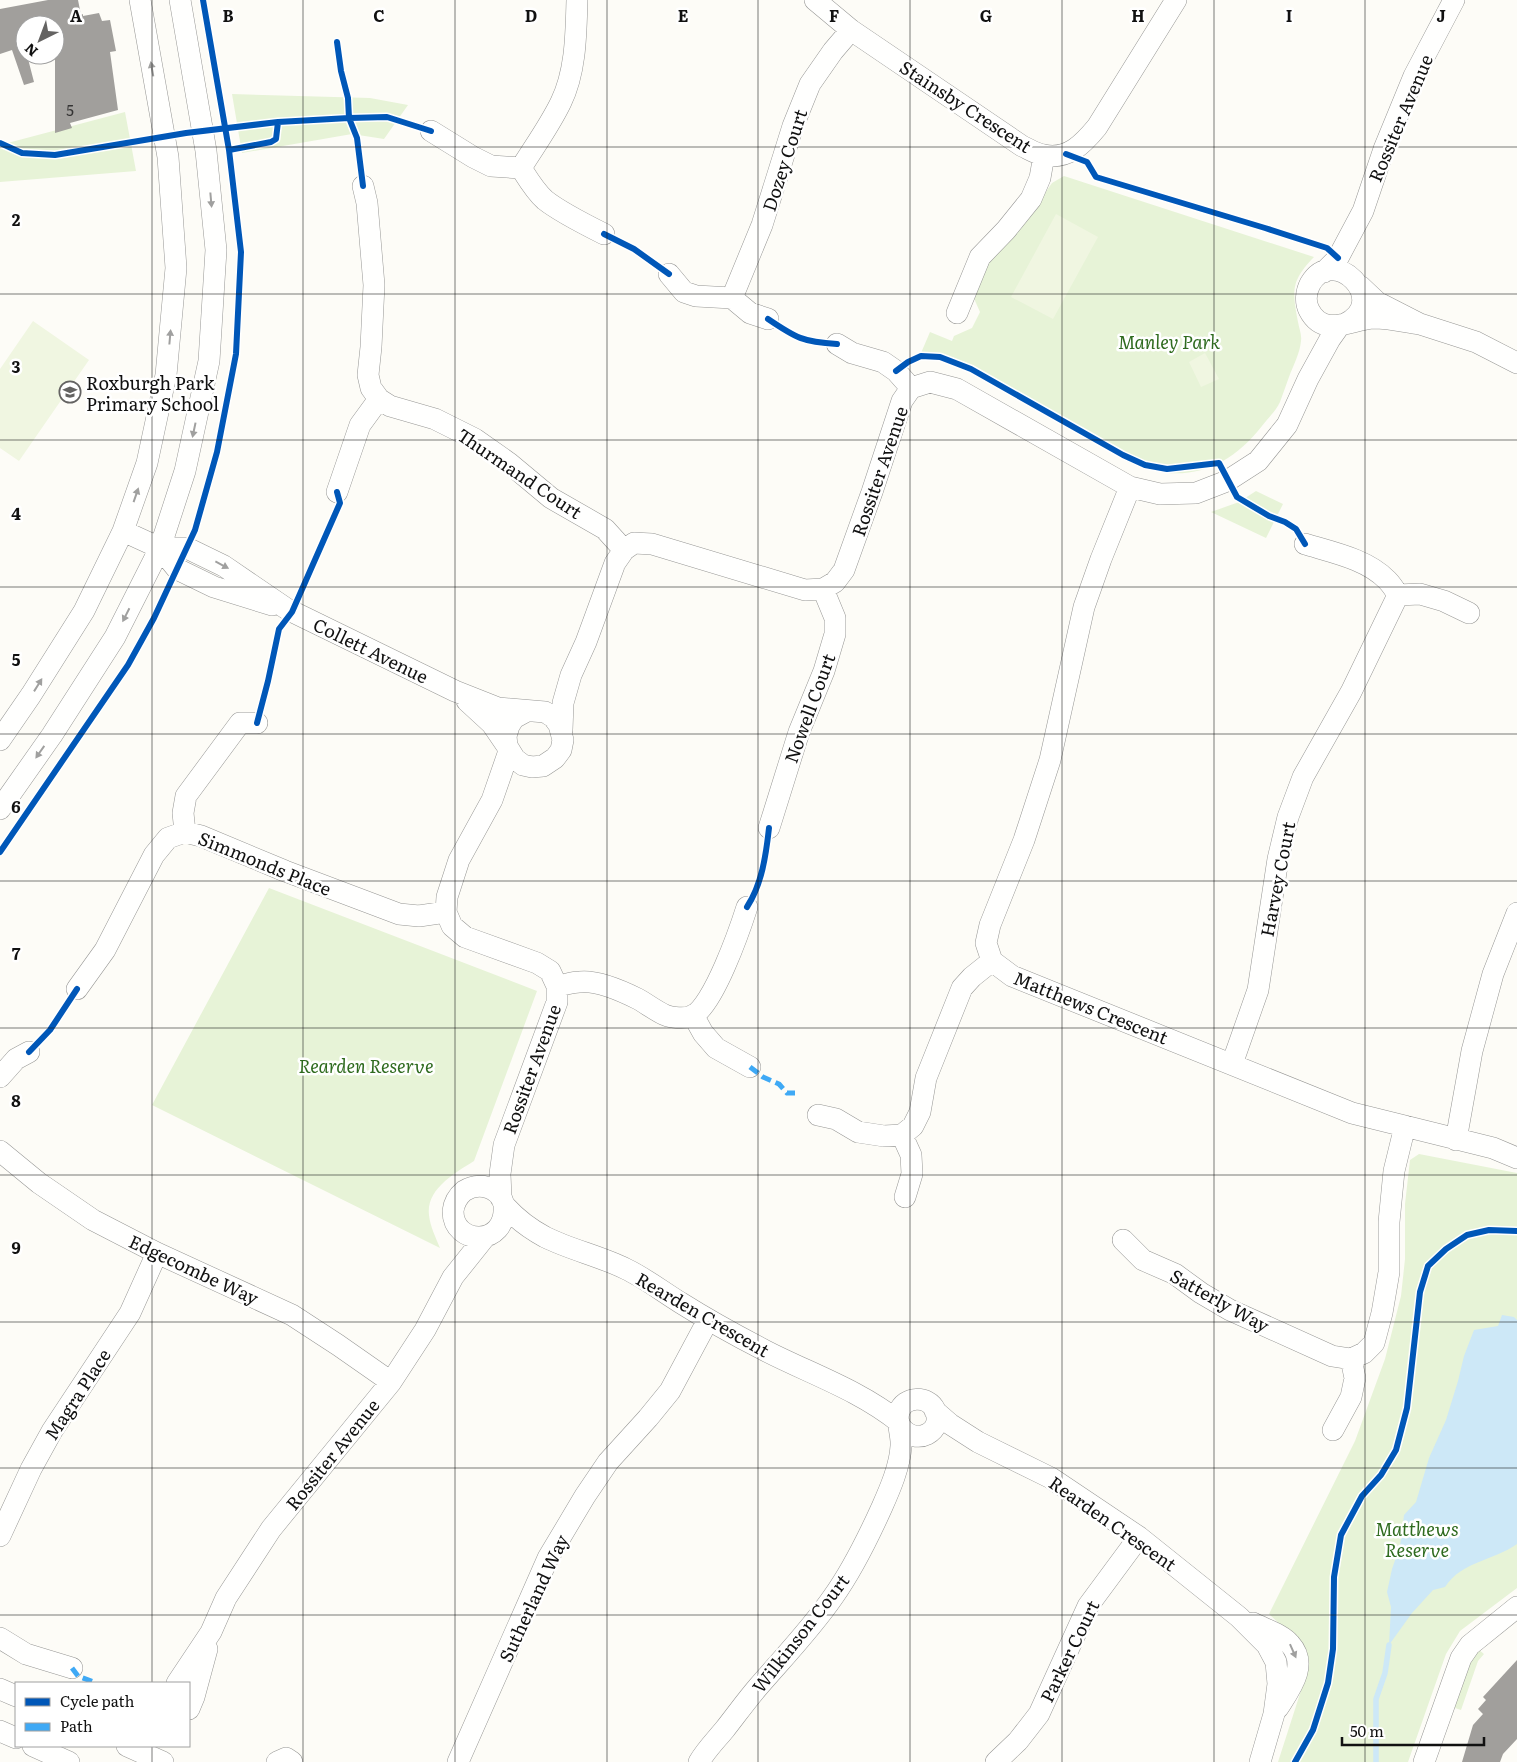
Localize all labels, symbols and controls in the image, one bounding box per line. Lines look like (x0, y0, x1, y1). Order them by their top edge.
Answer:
text: A (70, 3, 82, 27)
text: B (222, 3, 234, 27)
text: C (373, 3, 385, 27)
text: D (525, 3, 537, 27)
text: E (678, 3, 689, 27)
text: F (829, 3, 839, 27)
text: G (980, 3, 992, 27)
text: H (1131, 3, 1145, 27)
text: I (1286, 3, 1292, 27)
text: J (1436, 3, 1446, 27)
north arrow (15, 15, 65, 65)
text: N (19, 39, 42, 62)
street label: Rossiter Avenue (1361, 50, 1439, 186)
street label: Stainsby Crescent (895, 53, 1038, 159)
one-way arrow (148, 61, 156, 77)
house number: 5 (66, 98, 74, 121)
street label: Dozey Court (755, 105, 813, 215)
one-way arrow (207, 192, 215, 208)
text: 2 (12, 207, 21, 231)
one-way arrow (166, 328, 174, 344)
park label: Manley Park (1118, 328, 1220, 355)
text: 3 (12, 354, 21, 378)
place label: Roxburgh Park Primary School (86, 369, 219, 417)
school or university icon: Roxburgh Park Primary School (58, 380, 82, 404)
street label: Rossiter Avenue (844, 402, 914, 540)
street label: Thurmand Court (452, 421, 588, 525)
one-way arrow (190, 423, 198, 438)
one-way arrow (132, 487, 140, 502)
text: 4 (11, 501, 21, 525)
one-way arrow (214, 561, 229, 569)
one-way arrow (122, 608, 130, 622)
street label: Collett Avenue (309, 610, 433, 690)
text: 5 (12, 647, 21, 671)
street label: Nowell Court (777, 649, 842, 767)
one-way arrow (33, 679, 42, 692)
one-way arrow (35, 745, 45, 759)
text: 6 (11, 794, 21, 818)
street label: Harvey Court (1253, 818, 1302, 939)
street label: Simmonds Place (195, 824, 335, 902)
text: 7 (12, 941, 21, 965)
street label: Matthews Crescent (1010, 964, 1173, 1051)
street label: Rossiter Avenue (495, 1000, 567, 1138)
park label: Rearden Reserve (298, 1052, 434, 1079)
text: 8 (11, 1088, 21, 1112)
street label: Edgecombe Way (125, 1227, 264, 1311)
text: 9 (11, 1235, 21, 1259)
street label: Satterly Way (1166, 1262, 1275, 1339)
street label: Rearden Crescent (631, 1265, 775, 1364)
street label: Magra Place (37, 1343, 117, 1445)
street label: Rossiter Avenue (279, 1393, 385, 1515)
street label: Rearden Crescent (1044, 1469, 1183, 1578)
park label: Matthews Reserve (1375, 1515, 1459, 1563)
street label: Sutherland Way (492, 1529, 575, 1666)
street label: Wilkinson Court (745, 1567, 855, 1698)
street label: Parker Court (1033, 1595, 1106, 1707)
one-way arrow (1290, 1644, 1298, 1658)
legend (15, 1682, 190, 1747)
text: Cycle path (60, 1689, 135, 1712)
text: Path (60, 1714, 93, 1737)
scale bar (1342, 1714, 1484, 1746)
text: 50 m (1350, 1719, 1384, 1742)

